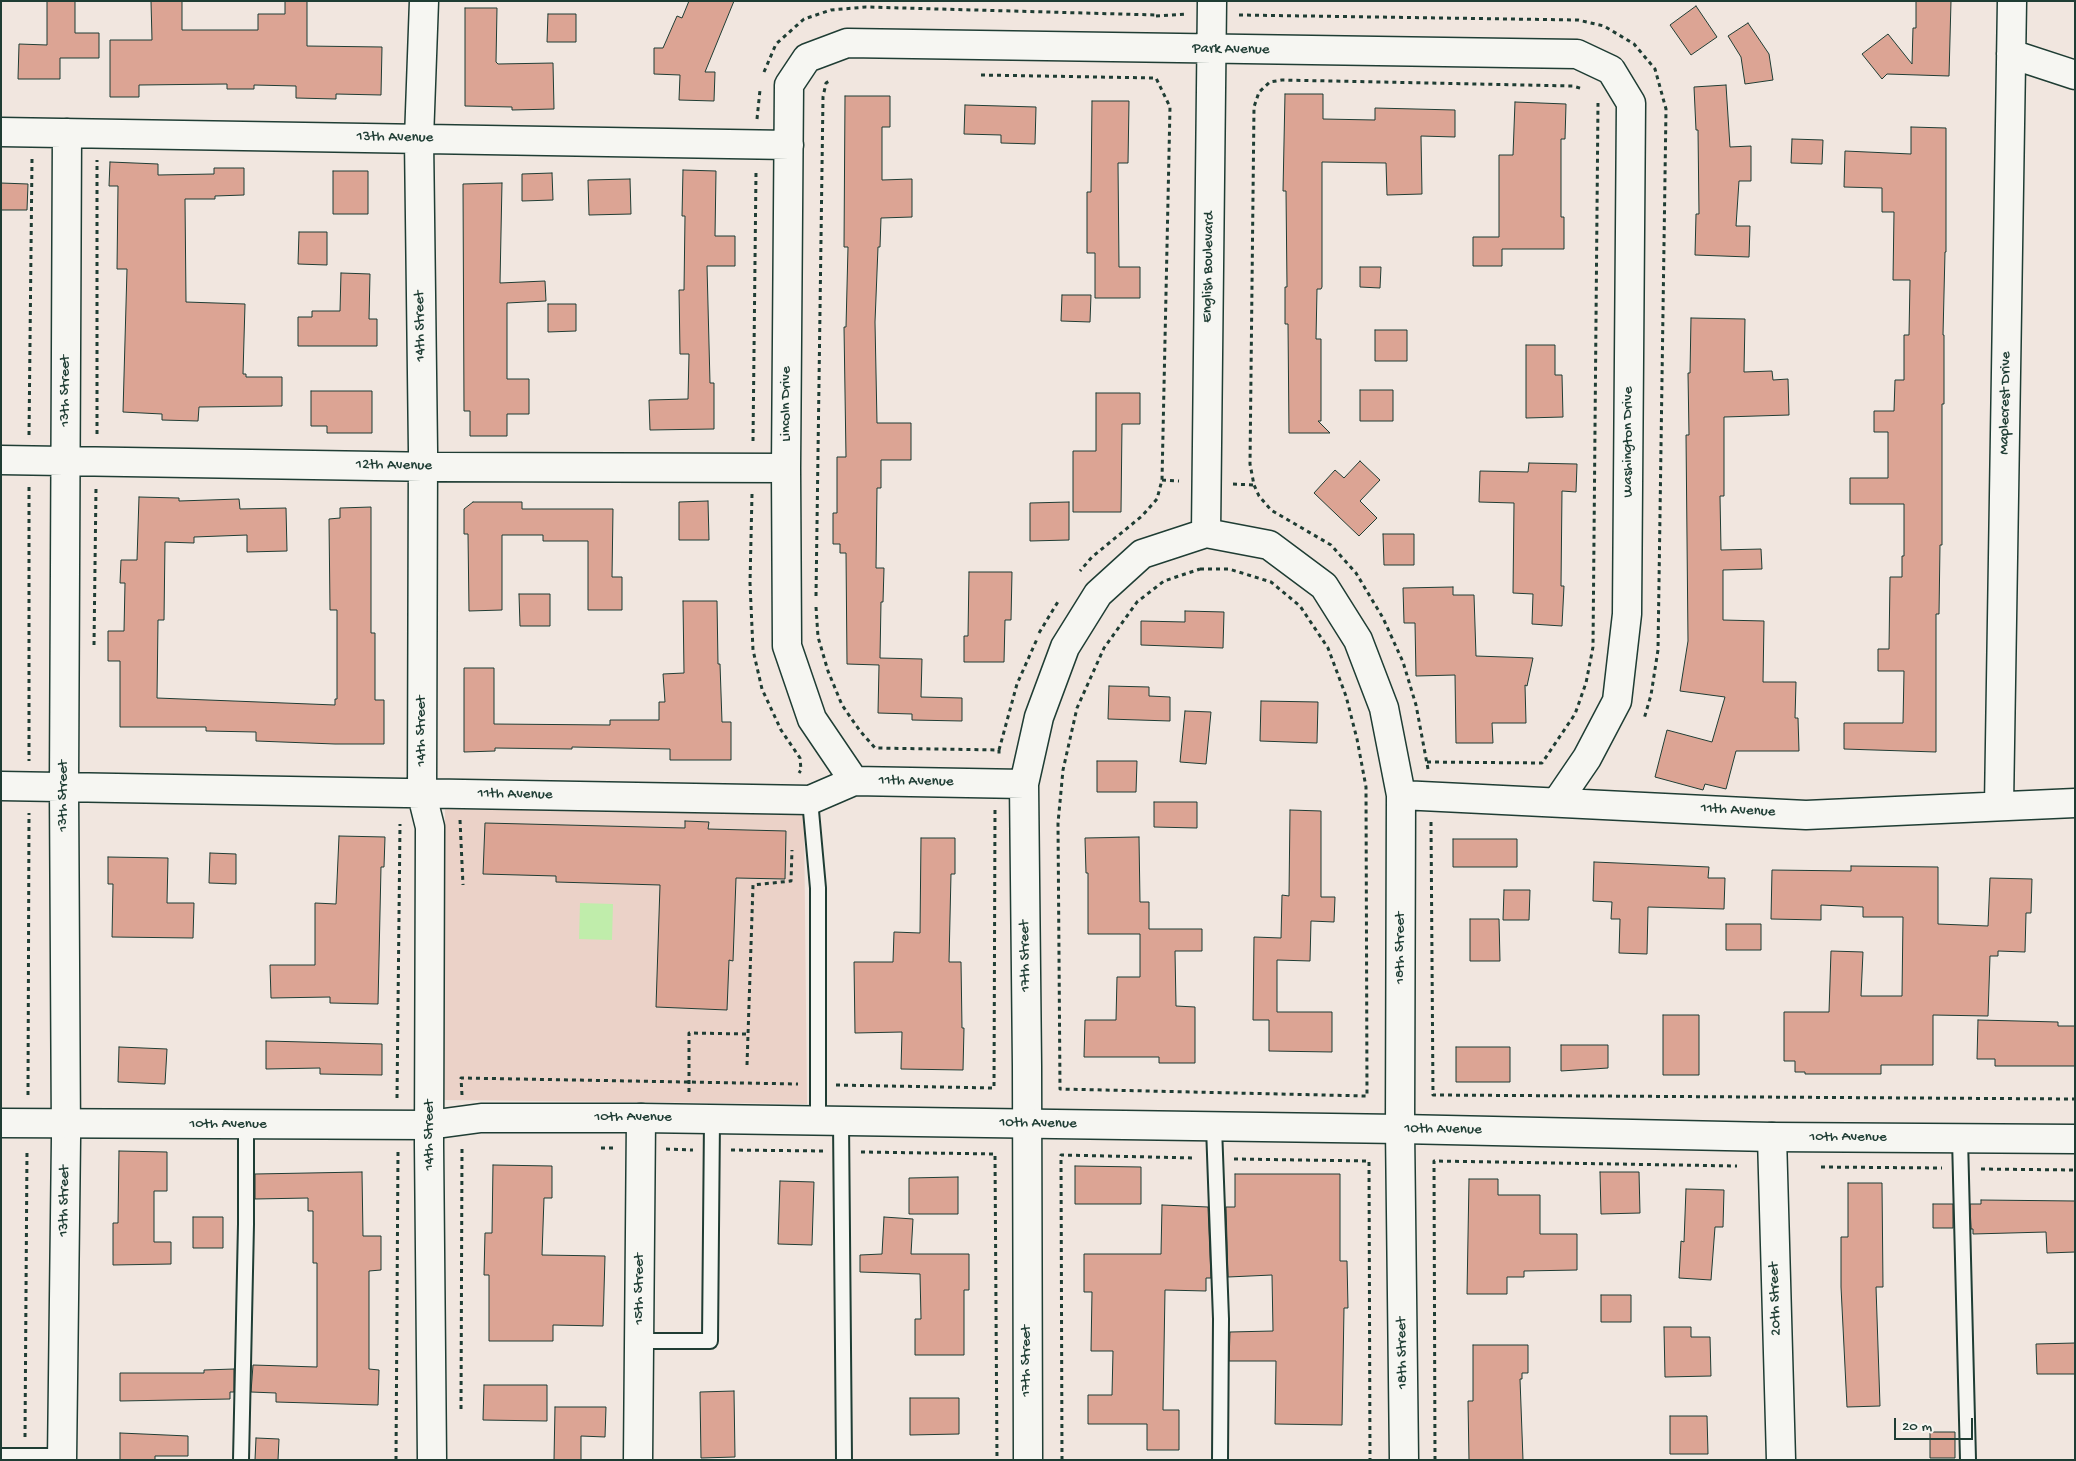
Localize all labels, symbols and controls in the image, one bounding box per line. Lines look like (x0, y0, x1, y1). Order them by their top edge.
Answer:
street label: Park Avenue (1192, 40, 1270, 60)
street label: 13th Avenue (357, 128, 433, 148)
street label: English Boulevard (1199, 211, 1219, 323)
street label: 14th Street (411, 290, 431, 362)
street label: Maplecrest Drive (1996, 351, 2016, 455)
street label: 13th Street (57, 355, 75, 427)
street label: Lincoln Drive (778, 366, 796, 442)
street label: Washington Drive (1620, 387, 1638, 497)
street label: 12th Avenue (356, 456, 432, 476)
street label: 14th Street (413, 696, 431, 766)
street label: 13th Street (55, 760, 73, 832)
street label: 11th Avenue (878, 772, 954, 792)
street label: 11th Avenue (477, 785, 553, 805)
street label: 11th Avenue (1700, 800, 1776, 822)
street label: 18th Street (1392, 912, 1410, 984)
street label: 17th Street (1016, 920, 1036, 992)
street label: 14th Street (421, 1100, 439, 1170)
street label: 10th Avenue (594, 1109, 672, 1127)
street label: 10th Avenue (999, 1114, 1077, 1134)
street label: 10th Avenue (189, 1116, 267, 1134)
street label: 10th Avenue (1404, 1120, 1482, 1140)
street label: 10th Avenue (1809, 1129, 1887, 1147)
street label: 13th Street (55, 1165, 75, 1237)
street label: 15th Street (631, 1253, 649, 1325)
street label: 20th Street (1766, 1262, 1786, 1336)
street label: 18th Street (1393, 1317, 1413, 1389)
street label: 17th Street (1018, 1325, 1036, 1397)
scale bar (1896, 1408, 1975, 1440)
text: 20 m (1902, 1418, 1932, 1436)

